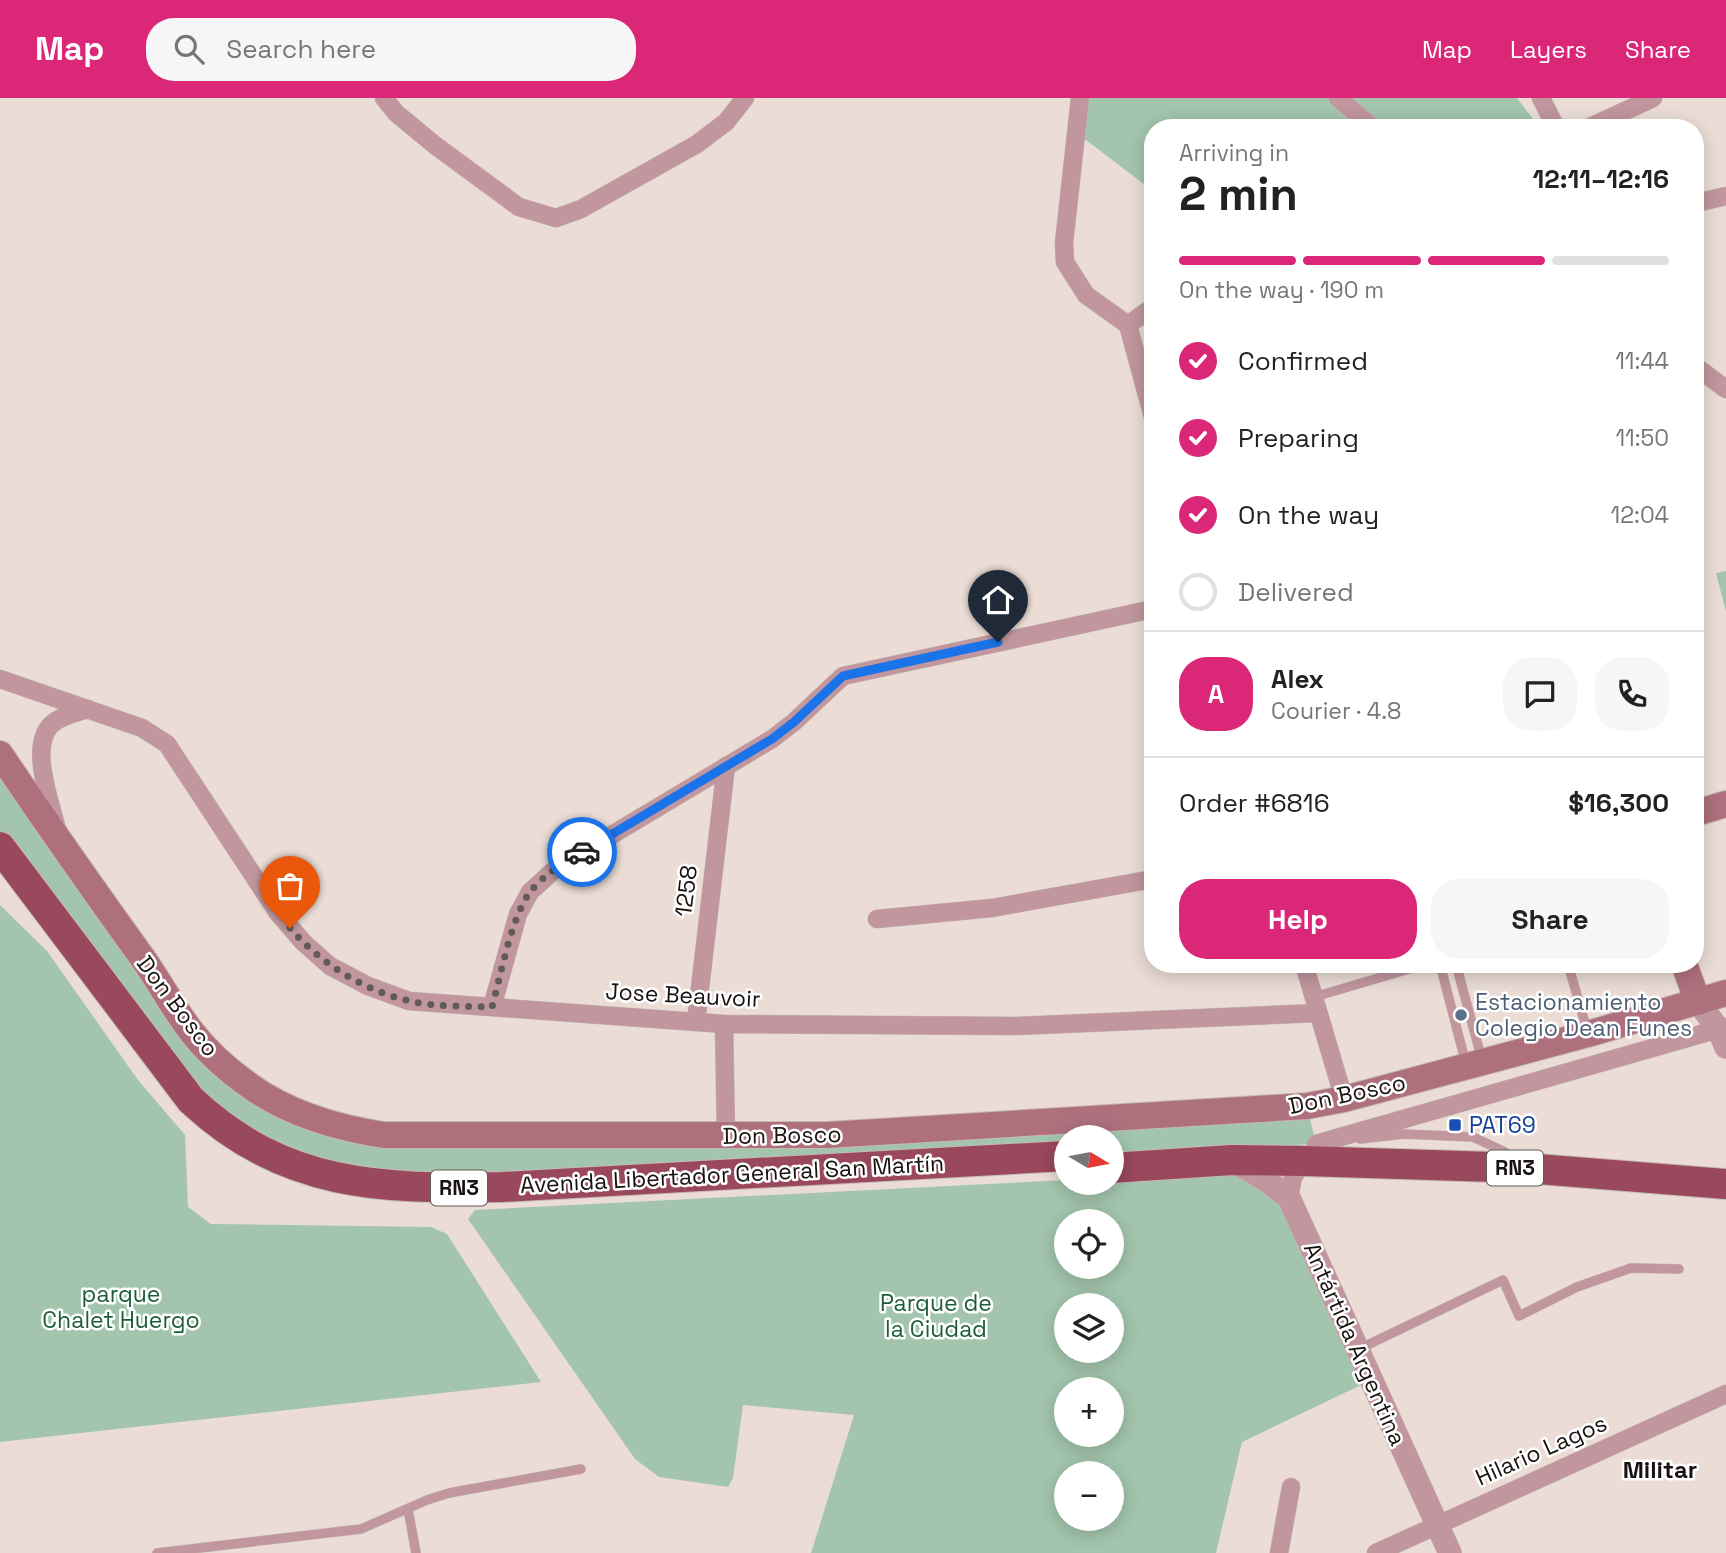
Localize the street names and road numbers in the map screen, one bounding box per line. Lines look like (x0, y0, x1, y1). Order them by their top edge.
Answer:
street label: 1258 (668, 864, 704, 918)
street label: Don Bosco (130, 949, 226, 1063)
street label: Jose Beauvoir (605, 976, 761, 1014)
street label: Don Bosco (1286, 1067, 1408, 1121)
street label: Don Bosco (722, 1119, 842, 1151)
street label: Avenida Libertador General San Martín (519, 1148, 945, 1200)
road number: RN3 (1487, 1150, 1543, 1186)
road number: RN3 (431, 1170, 487, 1206)
street label: Antártida Argentina (1297, 1238, 1413, 1450)
street label: Hilario Lagos (1471, 1408, 1611, 1492)

